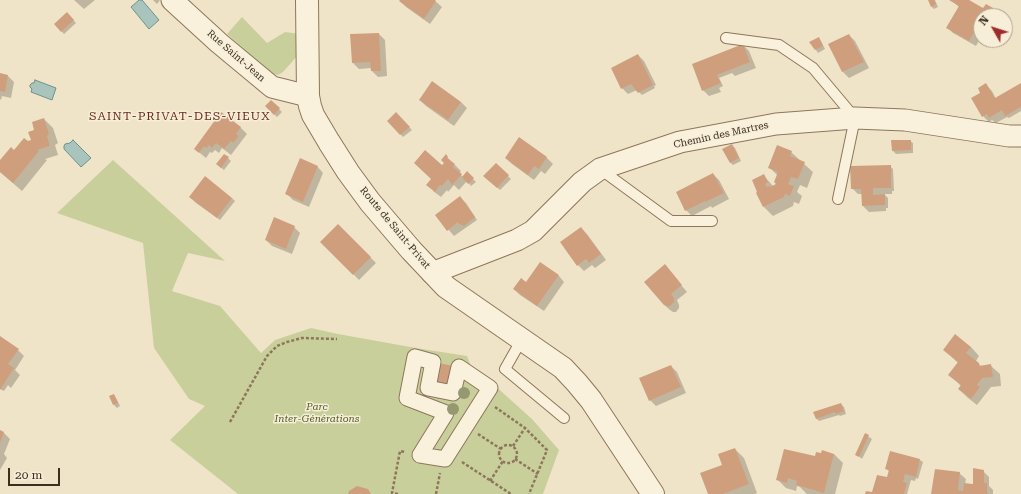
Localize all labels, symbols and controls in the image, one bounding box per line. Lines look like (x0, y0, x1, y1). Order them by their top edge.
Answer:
north arrow (973, 8, 1013, 48)
text: N (976, 13, 992, 28)
street label: Rue Saint-Jean (204, 27, 268, 85)
district label: SAINT-PRIVAT-DES-VIEUX (89, 109, 271, 123)
street label: Chemin des Martres (672, 119, 770, 151)
street label: Route de Saint-Privat (357, 185, 433, 271)
park label: Parc Inter-Générations (275, 401, 359, 424)
scale bar (10, 460, 62, 486)
text: 20 m (15, 468, 42, 482)

